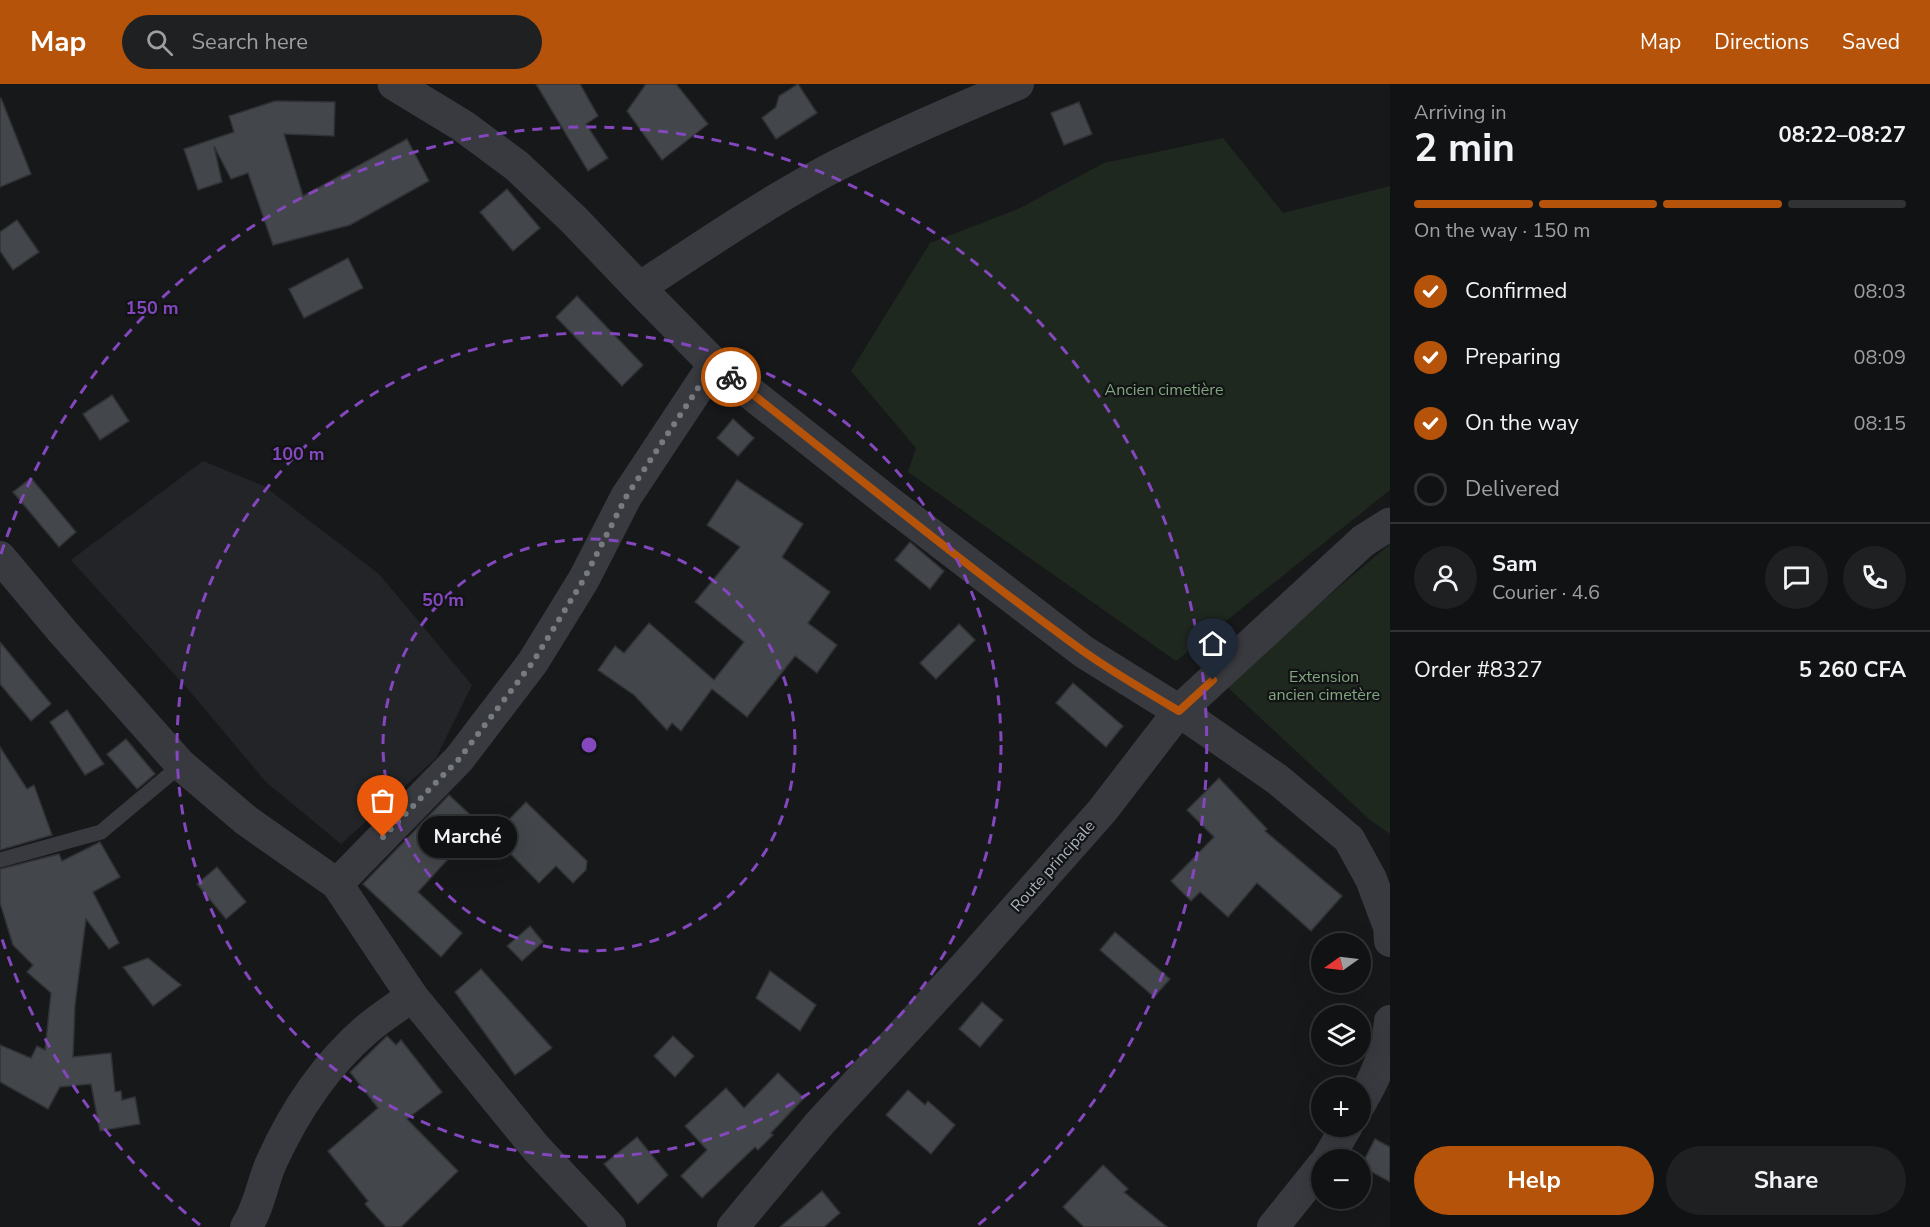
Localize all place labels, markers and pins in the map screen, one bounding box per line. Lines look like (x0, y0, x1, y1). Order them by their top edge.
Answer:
pin (1187, 618, 1238, 680)
centre of rings (579, 735, 599, 755)
pin (357, 775, 408, 837)
callout: Marché (419, 816, 518, 858)

